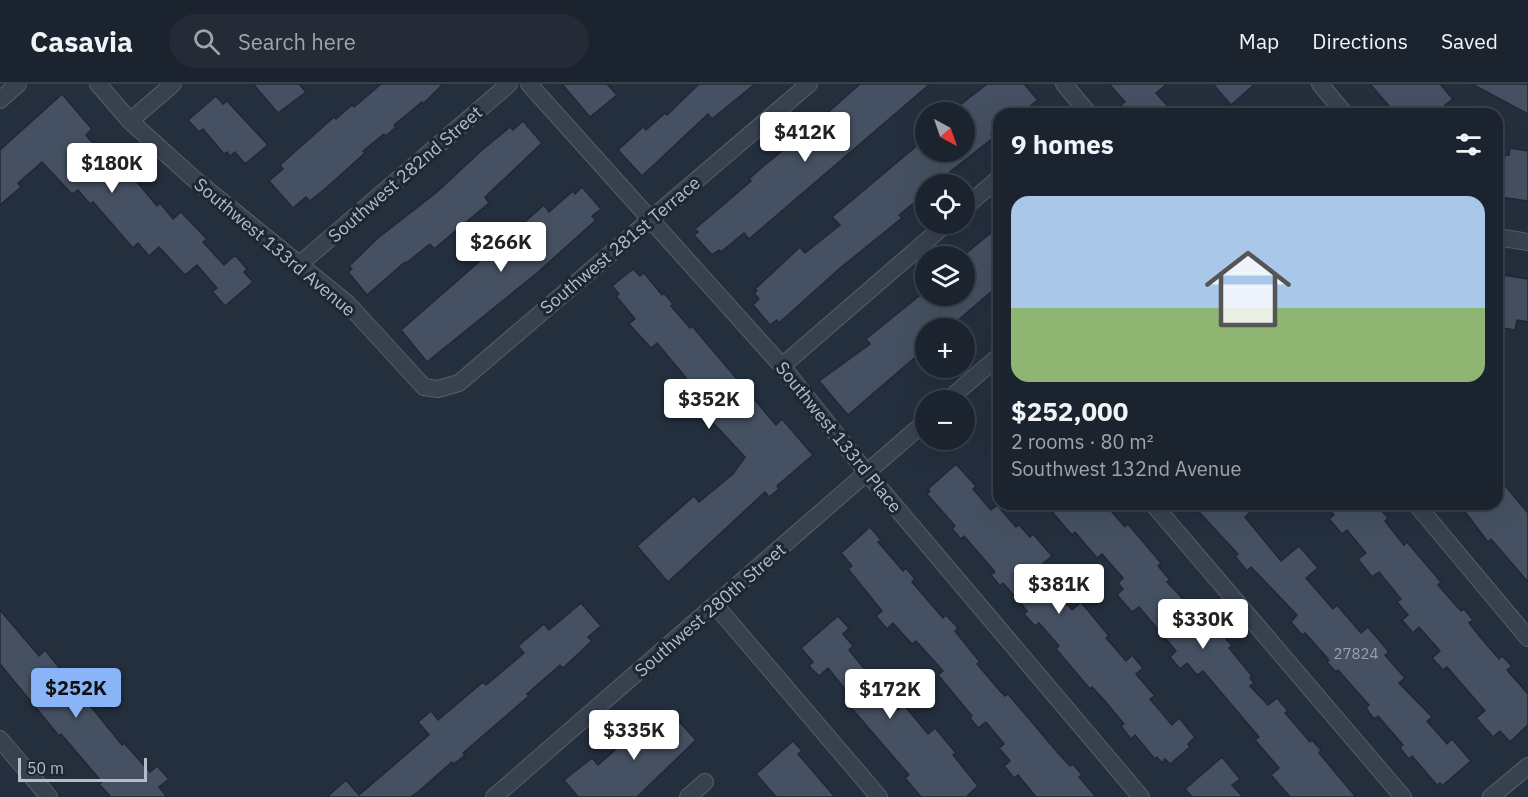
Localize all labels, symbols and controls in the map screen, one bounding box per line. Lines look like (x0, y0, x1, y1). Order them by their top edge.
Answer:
search box (169, 14, 589, 68)
text: Casavia (30, 23, 133, 60)
icon: search (190, 25, 223, 58)
text: Search here (238, 27, 356, 56)
text: Map (1239, 27, 1279, 55)
text: Directions (1312, 27, 1408, 55)
text: Saved (1441, 27, 1498, 55)
street label: Southwest 282nd Street (323, 101, 487, 247)
north arrow (915, 102, 975, 162)
map controls (915, 102, 975, 450)
pin: $412K (763, 112, 847, 163)
text: $412K (774, 118, 836, 145)
text: 9 homes (1011, 127, 1114, 161)
icon: filters (1452, 128, 1485, 161)
pin: $180K (70, 143, 154, 194)
text: $180K (81, 149, 143, 176)
street label: Southwest 281st Terrace (535, 171, 705, 319)
street label: Southwest 133rd Avenue (190, 173, 361, 321)
button: locate (915, 174, 975, 234)
pin: $266K (459, 222, 543, 273)
text: $266K (470, 228, 532, 255)
icon: home (1194, 235, 1302, 343)
button: layers (915, 246, 975, 306)
button: + (915, 318, 975, 378)
street label: Southwest 133rd Place (771, 357, 907, 517)
pin: $352K (667, 379, 751, 430)
text: $352K (678, 385, 740, 412)
button: − (915, 390, 975, 450)
text: $252,000 (1011, 394, 1128, 428)
text: 2 rooms · 80 m² (1011, 428, 1154, 455)
text: Southwest 132nd Avenue (1011, 455, 1242, 482)
street label: Southwest 280th Street (630, 538, 790, 682)
pin: $381K (1017, 564, 1101, 615)
text: $381K (1028, 570, 1090, 597)
pin: $330K (1161, 599, 1245, 650)
text: $330K (1172, 605, 1234, 632)
house number: 27824 (1333, 644, 1379, 663)
pin: $252K (34, 668, 118, 719)
pin: $172K (848, 669, 932, 720)
text: $252K (45, 674, 107, 701)
text: $172K (859, 675, 921, 702)
pin: $335K (592, 710, 676, 761)
text: $335K (603, 716, 665, 743)
scale bar (18, 755, 147, 782)
text: 50 m (27, 758, 64, 778)

